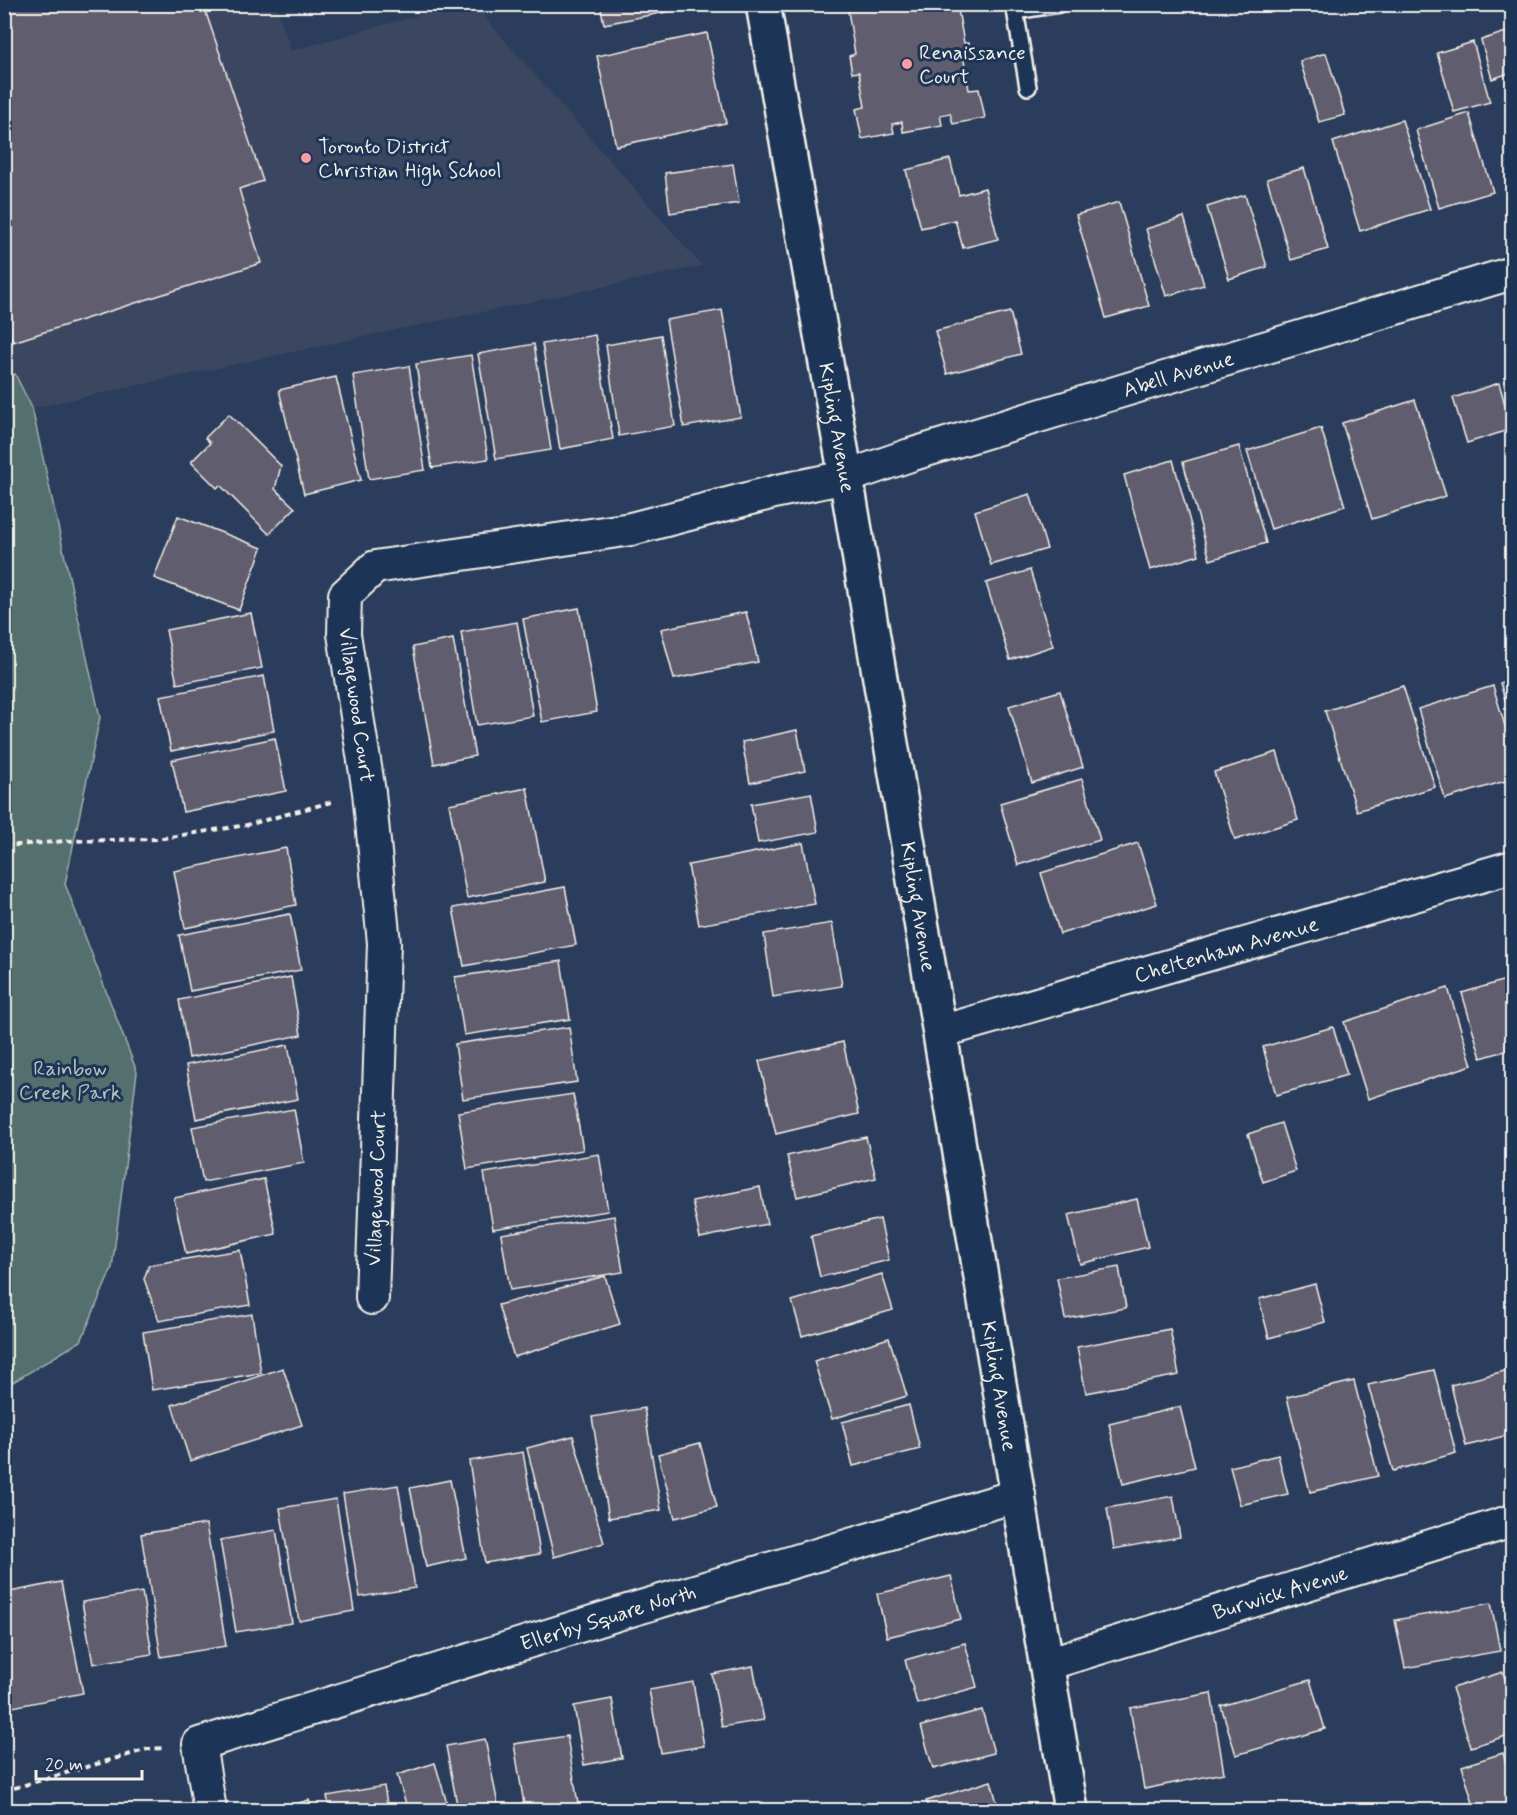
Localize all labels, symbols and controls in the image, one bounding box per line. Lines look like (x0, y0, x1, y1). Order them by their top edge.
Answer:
place label: Renaissance Court (919, 39, 1026, 91)
marker: Renaissance Court (900, 57, 914, 71)
place label: Toronto District Christian High School (318, 133, 501, 186)
marker: Toronto District Christian High School (299, 151, 313, 165)
street label: Abell Avenue (1120, 345, 1237, 405)
street label: Kipling Avenue (811, 360, 861, 495)
street label: Villagewood Court (331, 626, 381, 784)
street label: Kipling Avenue (893, 840, 942, 974)
street label: Cheltenham Avenue (1131, 911, 1322, 990)
park label: Rainbow Creek Park (19, 1055, 121, 1107)
street label: Villagewood Court (360, 1110, 393, 1267)
street label: Kipling Avenue (974, 1319, 1023, 1453)
street label: Burwick Avenue (1209, 1559, 1352, 1627)
street label: Ellerby Square North (517, 1578, 699, 1658)
scale bar (36, 1743, 142, 1781)
text: 20 m (45, 1753, 83, 1777)

